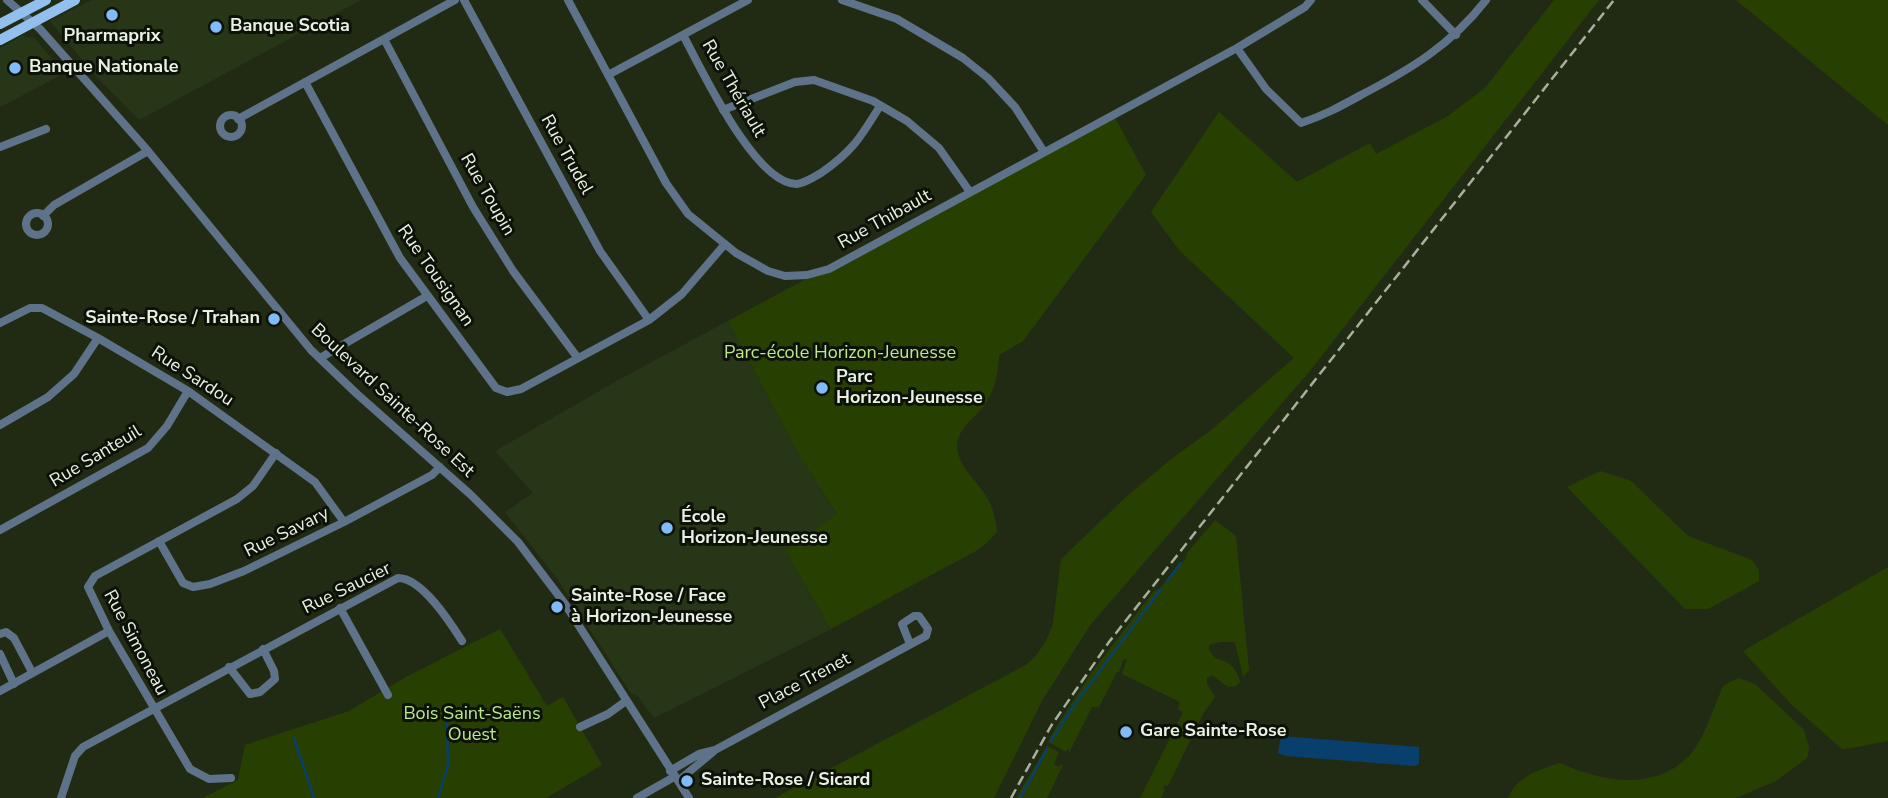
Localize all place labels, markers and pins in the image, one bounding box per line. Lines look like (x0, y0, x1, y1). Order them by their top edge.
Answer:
marker: Pharmaprix (104, 7, 120, 23)
place label: Banque Scotia (230, 16, 350, 38)
marker: Banque Scotia (208, 19, 224, 35)
place label: Pharmaprix (63, 26, 161, 48)
place label: Banque Nationale (29, 57, 179, 79)
marker: Banque Nationale (7, 60, 23, 76)
place label: Sainte-Rose / Trahan (85, 308, 260, 330)
marker: Sainte-Rose / Trahan (266, 311, 282, 327)
place label: Parc Horizon-Jeunesse (836, 367, 983, 410)
marker: Parc Horizon-Jeunesse (814, 380, 830, 396)
place label: École Horizon-Jeunesse (681, 507, 828, 550)
marker: École Horizon-Jeunesse (659, 520, 675, 536)
place label: Sainte-Rose / Face à Horizon-Jeunesse (571, 586, 732, 628)
marker: Sainte-Rose / Face à Horizon-Jeunesse (549, 599, 565, 615)
place label: Gare Sainte-Rose (1140, 721, 1287, 743)
marker: Gare Sainte-Rose (1118, 724, 1134, 740)
place label: Sainte-Rose / Sicard (701, 770, 870, 792)
marker: Sainte-Rose / Sicard (679, 773, 695, 789)

